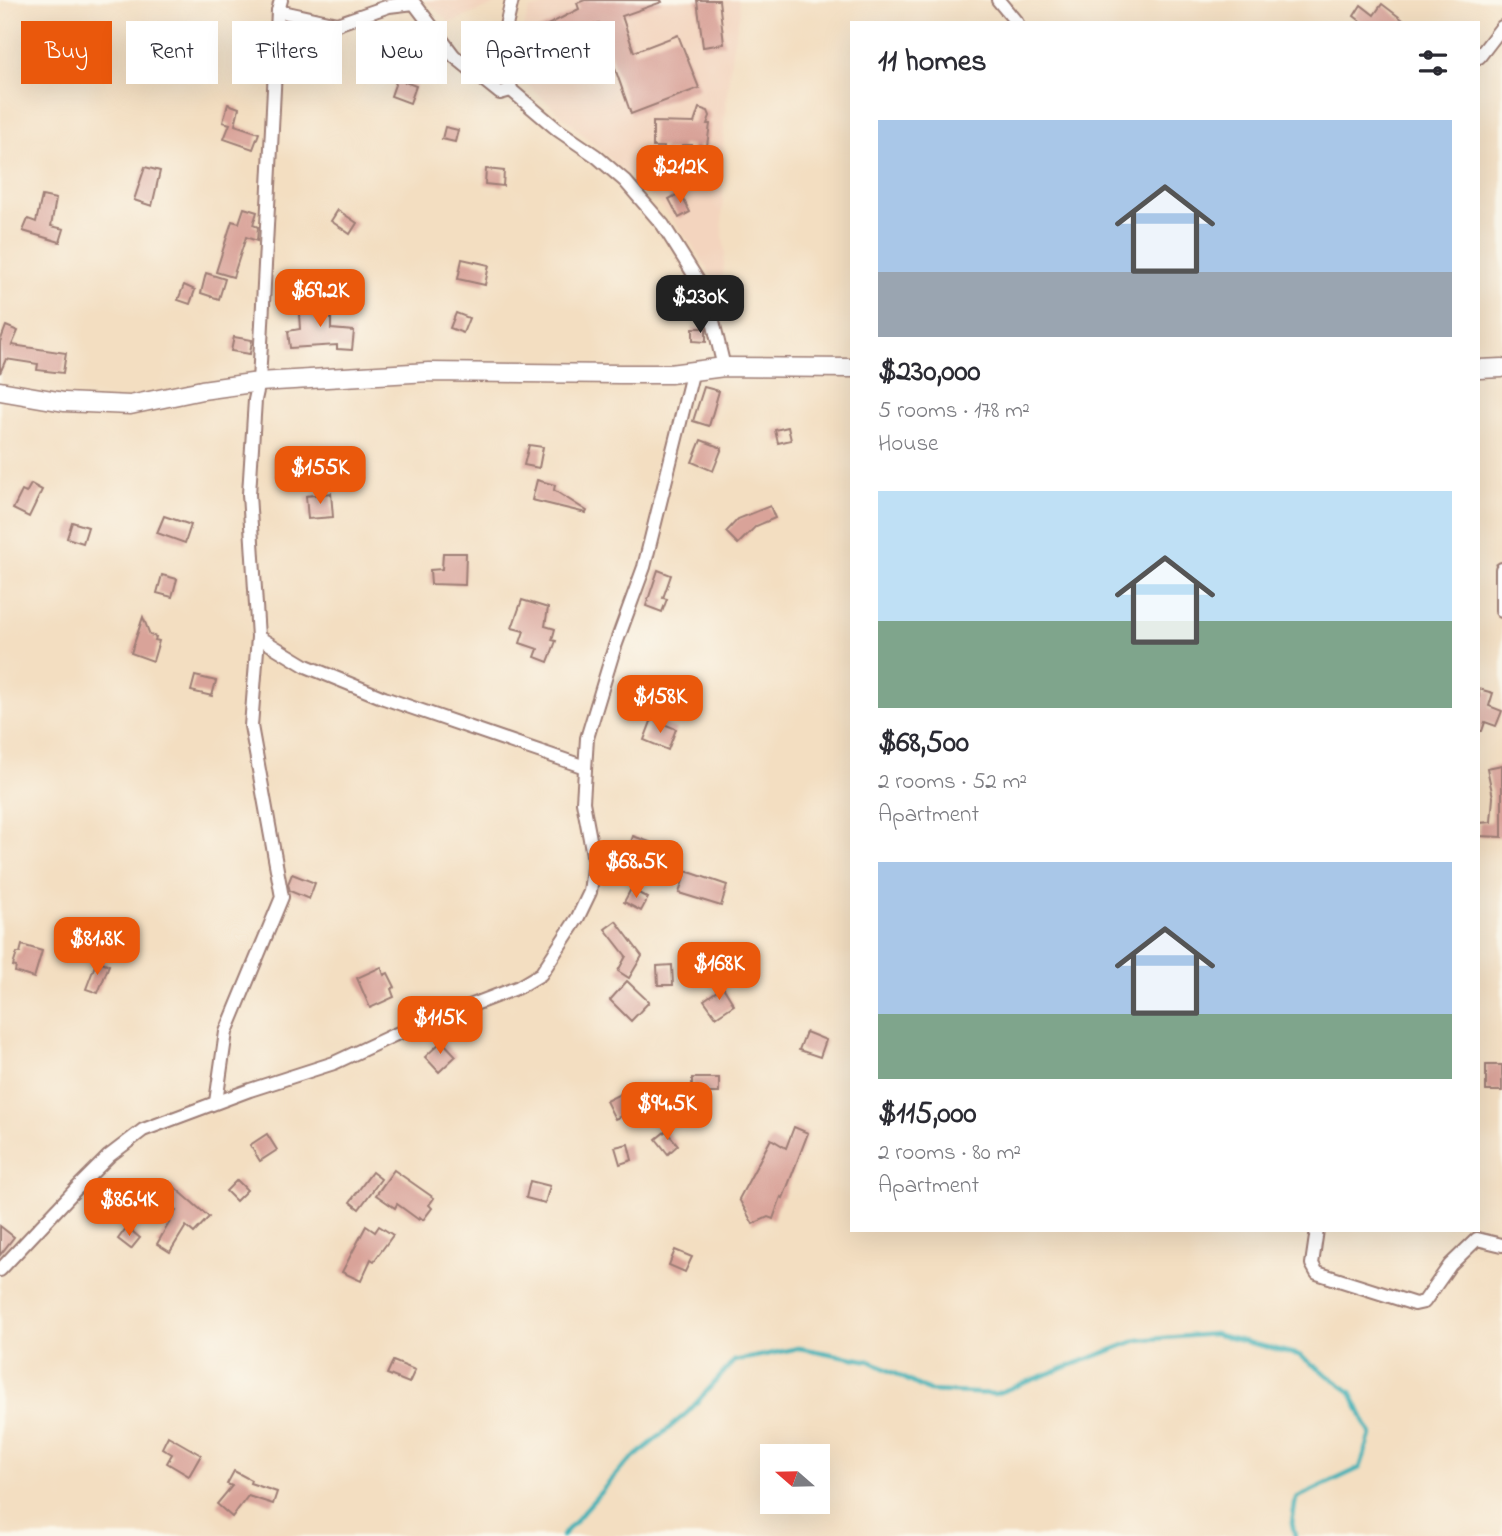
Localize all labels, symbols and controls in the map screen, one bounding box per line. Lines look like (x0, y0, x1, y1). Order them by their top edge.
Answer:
chip: Buy (21, 21, 112, 84)
chip: Rent (126, 21, 218, 84)
chip: Filters (232, 21, 342, 84)
chip: New (356, 21, 447, 84)
chip: Apartment (461, 21, 615, 84)
text: 11 homes (878, 41, 986, 85)
icon: filters (1414, 44, 1452, 82)
pin: $212K (631, 146, 729, 205)
text: $212K (652, 151, 708, 184)
icon: home (1102, 166, 1228, 292)
pin: $69.2K (263, 270, 377, 329)
text: $69.2K (291, 275, 349, 308)
pin: $230K (651, 276, 749, 335)
text: $230K (672, 281, 728, 314)
text: $230,000 (878, 351, 980, 395)
text: 5 rooms · 178 m² (878, 395, 1030, 428)
text: House (878, 428, 938, 461)
pin: $155K (271, 447, 369, 506)
text: $155K (291, 452, 349, 485)
icon: home (1102, 537, 1228, 663)
pin: $158K (611, 676, 709, 735)
text: $158K (633, 681, 687, 714)
text: $68,500 (878, 722, 969, 766)
text: 2 rooms · 52 m² (878, 766, 1027, 799)
text: Apartment (878, 799, 979, 832)
pin: $68.5K (579, 841, 693, 900)
text: $68.5K (605, 846, 667, 879)
icon: home (1102, 908, 1228, 1034)
pin: $81.8K (40, 918, 154, 977)
text: $81.8K (70, 923, 124, 956)
pin: $168K (670, 942, 768, 1002)
text: $168K (693, 948, 745, 981)
pin: $115K (391, 996, 489, 1056)
text: $115K (414, 1002, 466, 1035)
pin: $94.5K (610, 1082, 724, 1142)
text: $94.5K (637, 1088, 697, 1121)
text: $115,000 (878, 1093, 976, 1137)
text: 2 rooms · 80 m² (878, 1137, 1021, 1170)
text: Apartment (878, 1170, 979, 1203)
pin: $86.4K (72, 1178, 186, 1238)
text: $86.4K (100, 1184, 158, 1217)
north arrow (760, 1444, 830, 1514)
map controls (760, 1444, 830, 1514)

